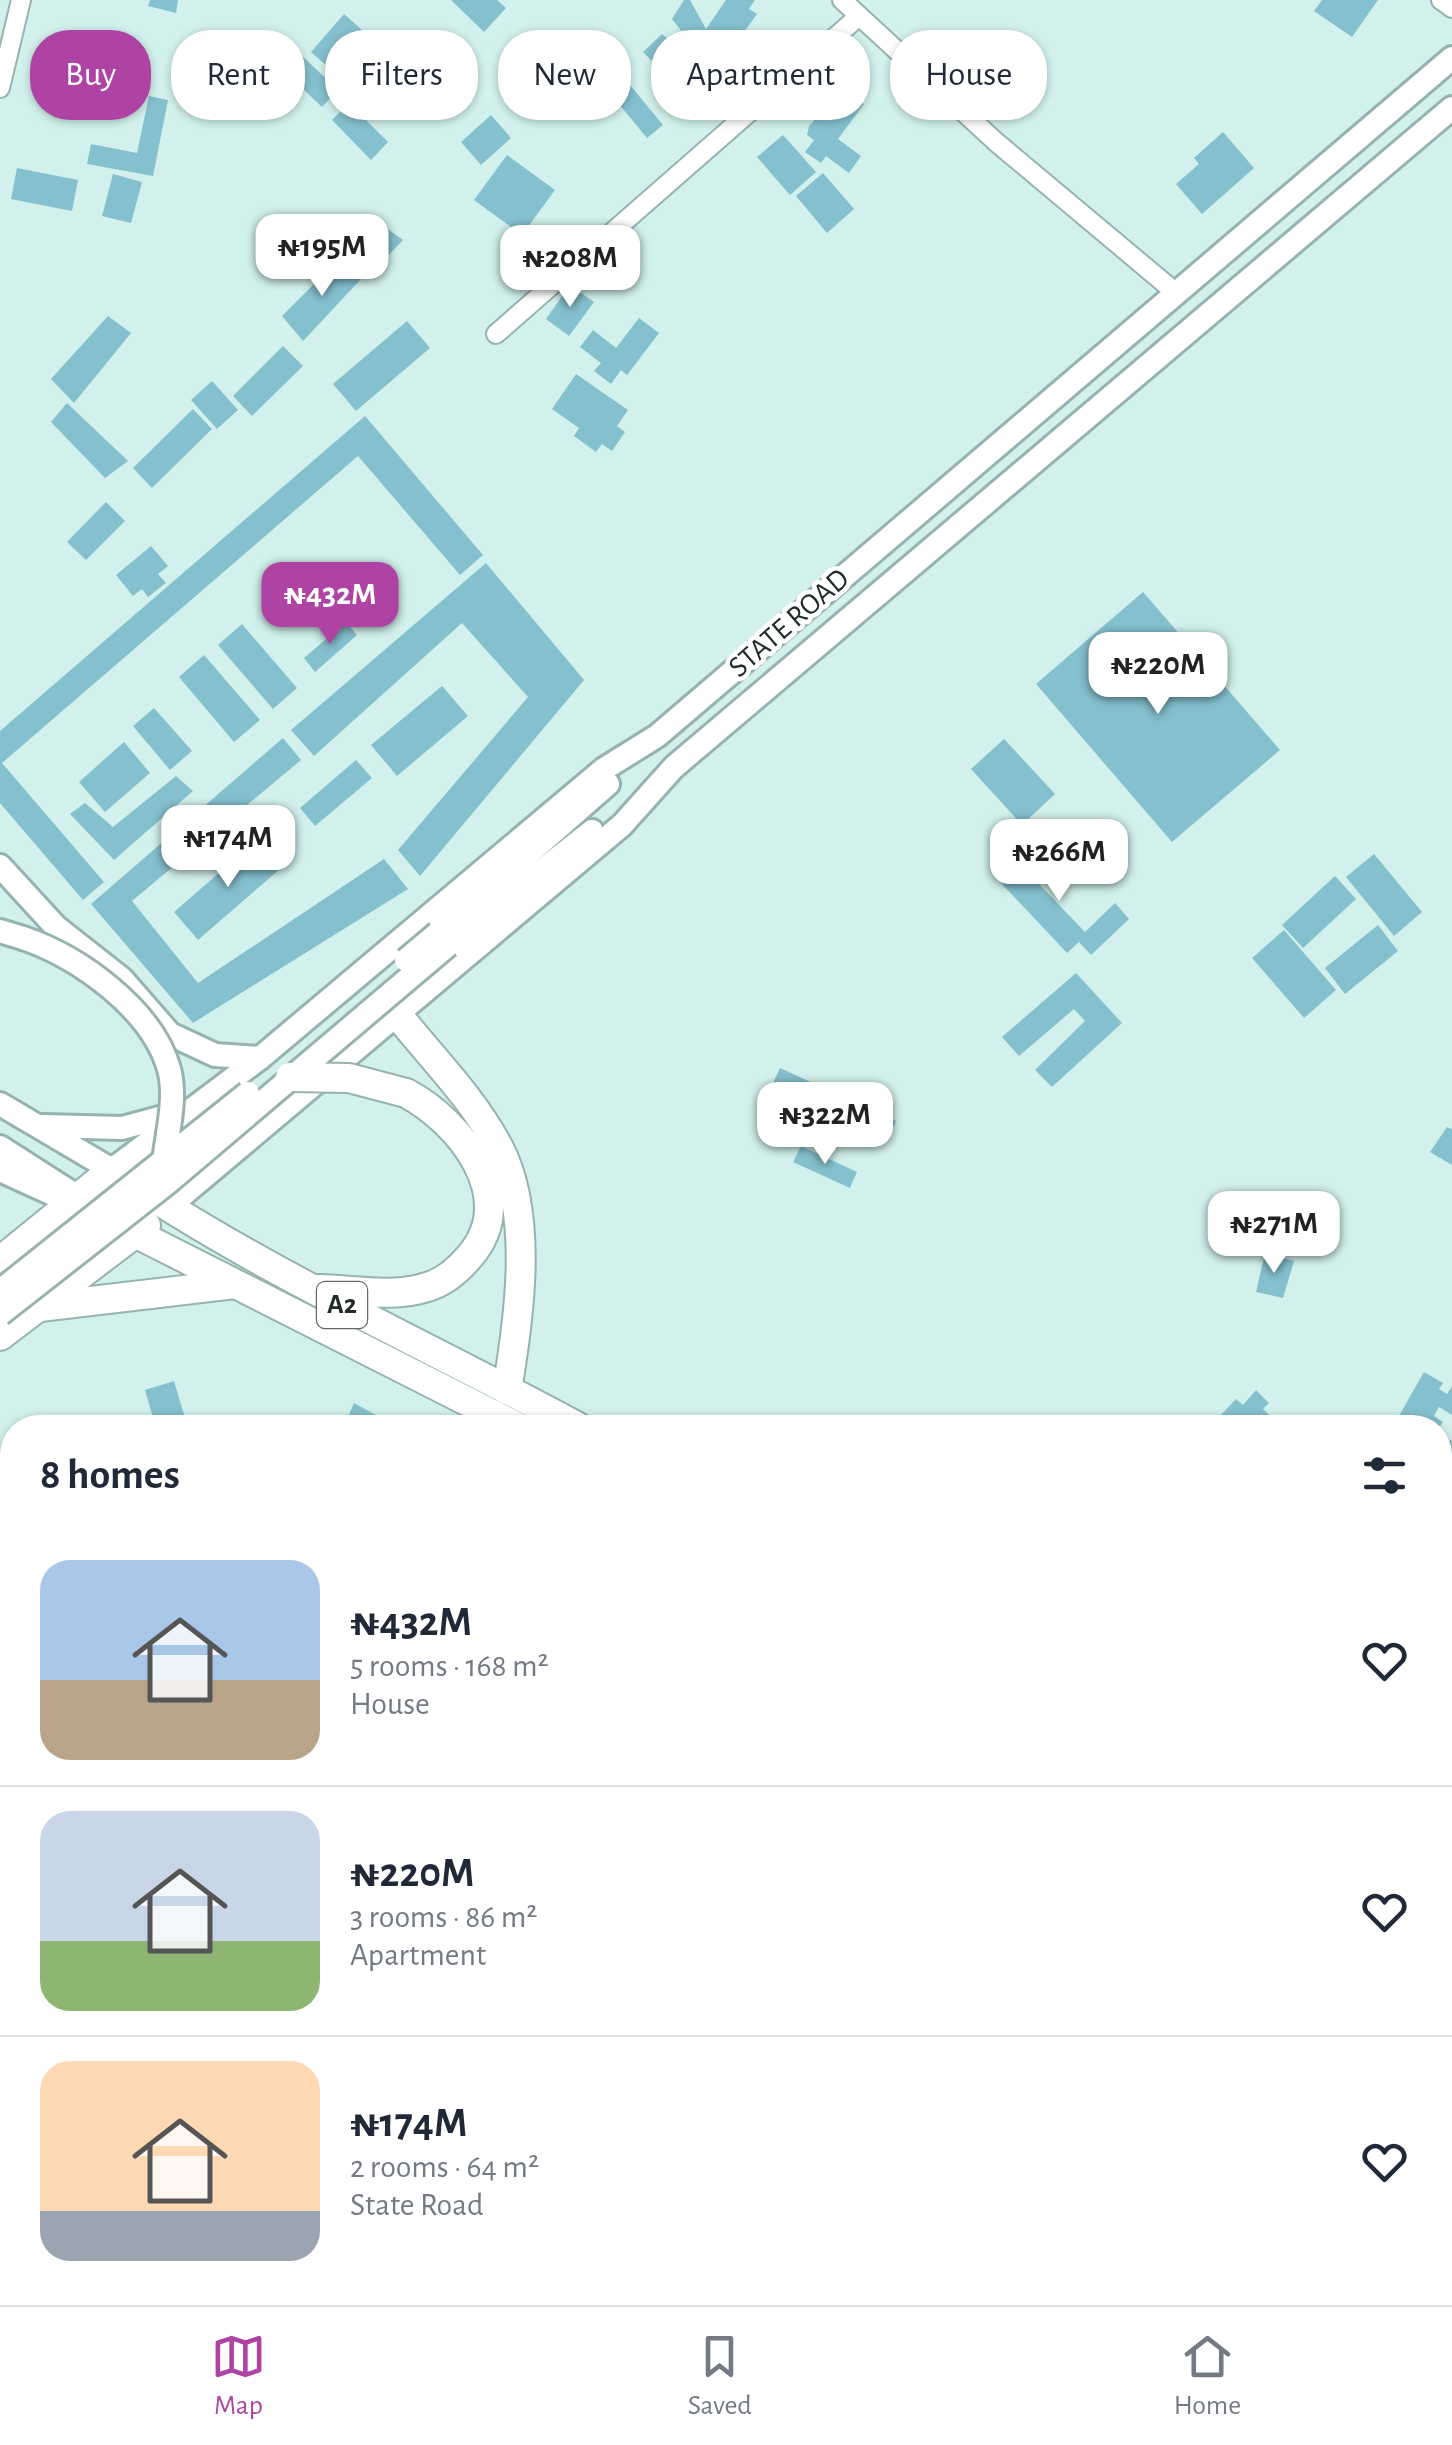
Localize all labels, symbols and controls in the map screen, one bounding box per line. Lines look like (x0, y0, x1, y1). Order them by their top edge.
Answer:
chip: Buy (30, 30, 151, 120)
chip: Rent (171, 30, 305, 120)
chip: Filters (325, 30, 478, 120)
chip: New (498, 30, 631, 120)
chip: Apartment (651, 30, 870, 120)
chip: House (890, 30, 1047, 120)
pin: ₦195M (252, 214, 392, 299)
pin: ₦208M (500, 225, 640, 310)
text: ₦195M (278, 230, 366, 262)
text: ₦208M (522, 241, 618, 273)
pin: ₦432M (260, 562, 400, 647)
street label: STATE ROAD (723, 563, 855, 683)
text: ₦432M (283, 578, 377, 610)
pin: ₦220M (1088, 632, 1228, 717)
text: ₦220M (1111, 648, 1205, 680)
pin: ₦174M (158, 805, 298, 890)
pin: ₦266M (989, 819, 1129, 904)
text: ₦174M (183, 821, 273, 853)
text: ₦266M (1012, 835, 1106, 867)
pin: ₦322M (755, 1082, 895, 1167)
text: ₦322M (779, 1098, 871, 1130)
pin: ₦271M (1204, 1191, 1344, 1276)
text: ₦271M (1230, 1207, 1318, 1239)
road number: A2 (317, 1282, 367, 1328)
icon: filters (1357, 1448, 1412, 1503)
text: 8 homes (40, 1454, 180, 1496)
icon: home (120, 1600, 240, 1720)
text: ₦432M (350, 1601, 472, 1643)
icon: heart (1357, 1633, 1412, 1688)
text: 5 rooms · 168 m² (350, 1650, 549, 1682)
text: House (350, 1688, 430, 1720)
icon: home (120, 1851, 240, 1971)
text: ₦220M (350, 1852, 475, 1894)
icon: heart (1357, 1884, 1412, 1939)
text: 3 rooms · 86 m² (350, 1901, 537, 1933)
text: Apartment (350, 1939, 486, 1971)
icon: home (120, 2101, 240, 2221)
text: ₦174M (350, 2102, 467, 2144)
icon: heart (1357, 2134, 1412, 2189)
text: 2 rooms · 64 m² (350, 2151, 539, 2183)
text: State Road (350, 2189, 484, 2221)
tab: Map (211, 2329, 266, 2423)
tab: Saved (688, 2329, 752, 2423)
tab: Home (1174, 2329, 1241, 2423)

